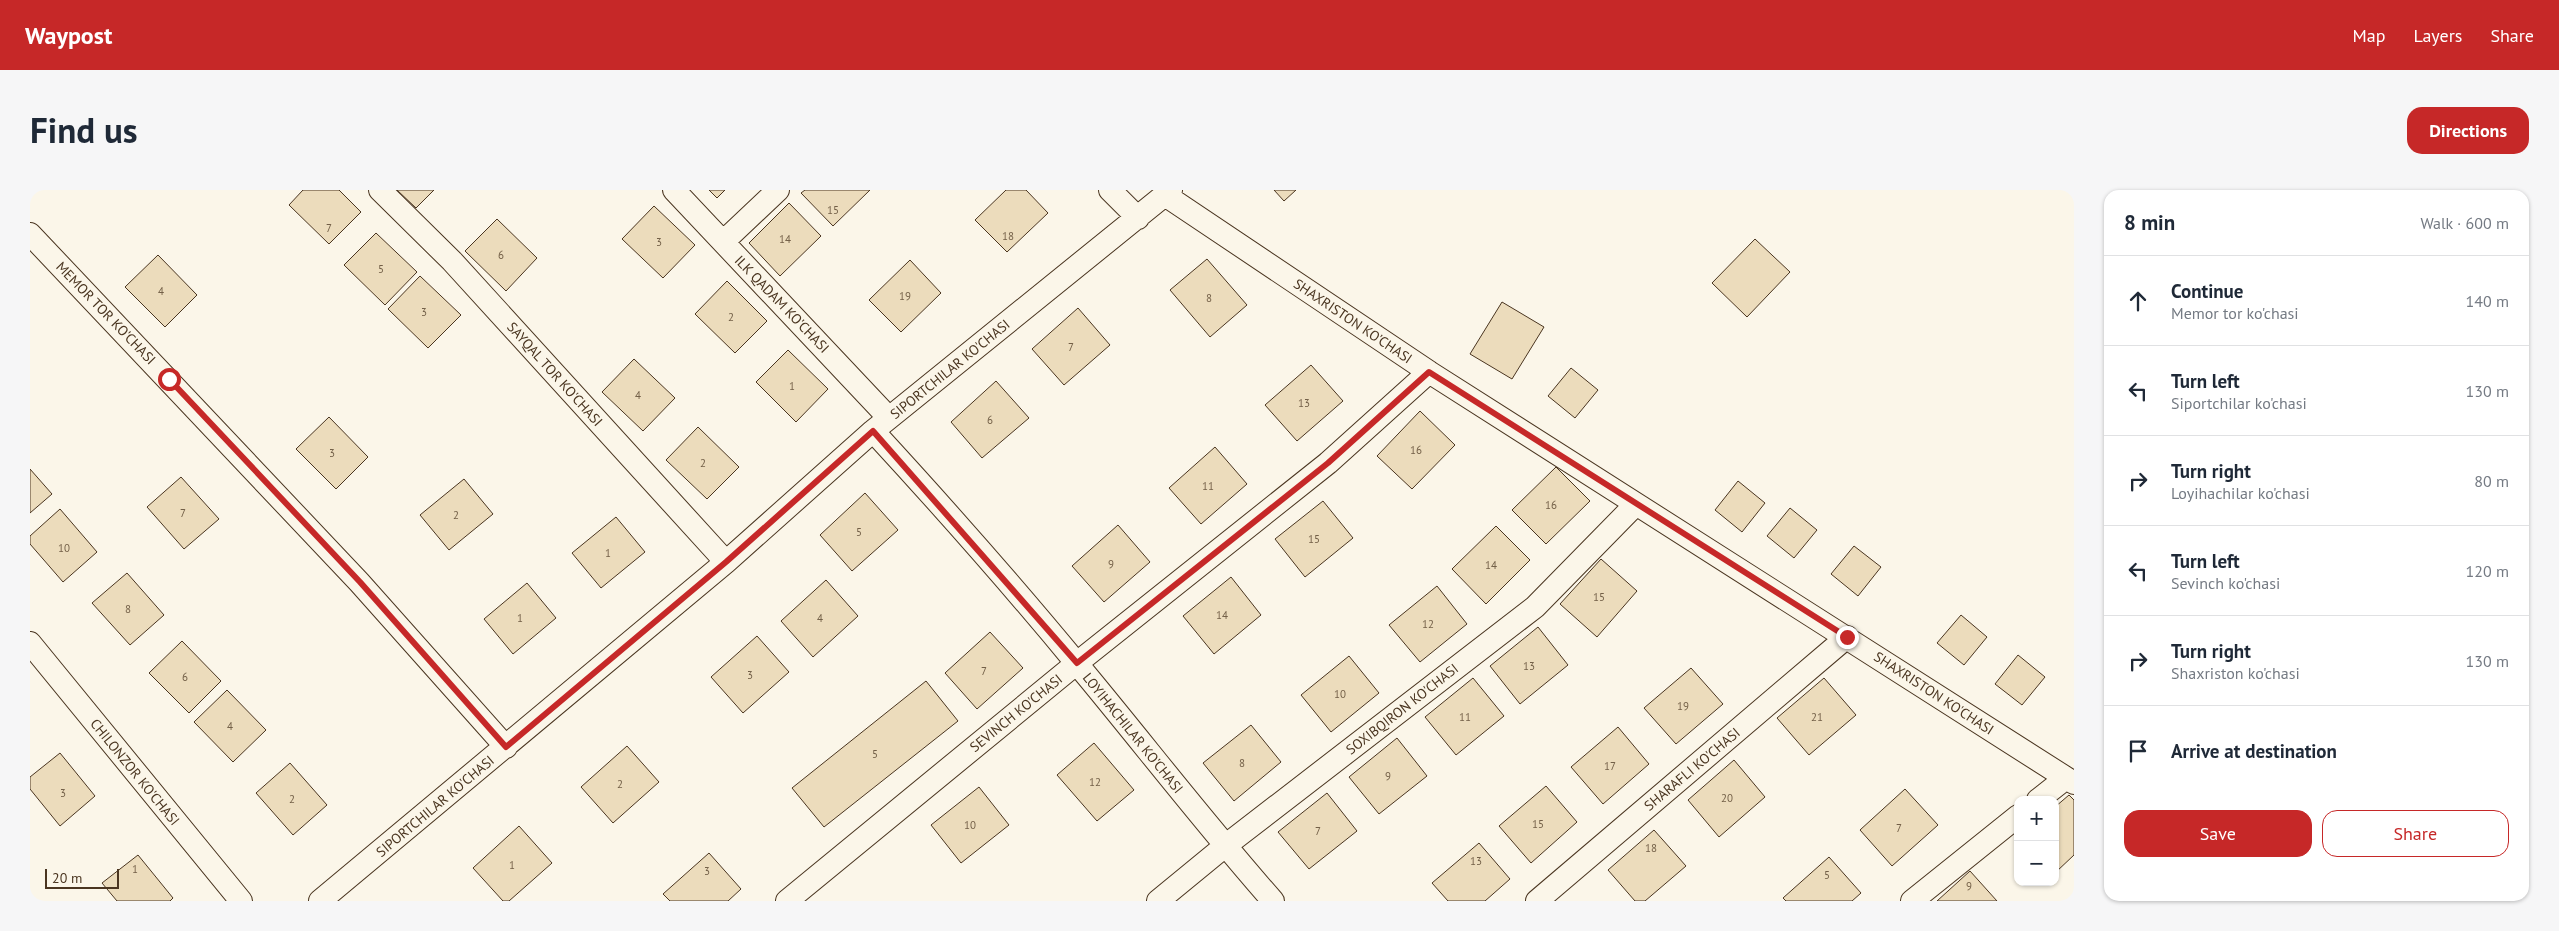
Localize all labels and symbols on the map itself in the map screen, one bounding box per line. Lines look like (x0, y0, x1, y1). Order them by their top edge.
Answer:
house number: 15 (827, 203, 839, 217)
house number: 7 (326, 221, 332, 235)
house number: 18 (1002, 229, 1014, 243)
house number: 14 (779, 232, 791, 246)
house number: 3 (656, 235, 662, 249)
house number: 6 (498, 248, 504, 262)
street label: ILK QADAM KO'CHASI (731, 251, 833, 357)
street label: MEMOR TOR KO'CHASI (52, 258, 160, 368)
house number: 5 (378, 262, 384, 276)
street label: SHAXRISTON KO'CHASI (1290, 275, 1416, 367)
house number: 4 (158, 284, 164, 298)
house number: 19 (899, 289, 911, 303)
house number: 8 (1206, 291, 1212, 305)
house number: 3 (421, 305, 427, 319)
house number: 2 (728, 310, 734, 324)
street label: SIPORTCHILAR KO'CHASI (887, 315, 1013, 423)
street label: SAYQAL TOR KO'CHASI (503, 318, 607, 430)
house number: 7 (1068, 340, 1074, 354)
route start (158, 368, 181, 391)
house number: 1 (789, 379, 795, 393)
house number: 4 (635, 388, 641, 402)
house number: 13 (1298, 396, 1310, 410)
house number: 6 (987, 413, 993, 427)
house number: 16 (1410, 443, 1422, 457)
house number: 3 (329, 446, 335, 460)
house number: 2 (700, 456, 706, 470)
house number: 11 (1202, 479, 1214, 493)
house number: 16 (1545, 498, 1557, 512)
house number: 7 (180, 506, 186, 520)
house number: 2 (453, 508, 459, 522)
house number: 5 (856, 525, 862, 539)
house number: 15 (1308, 532, 1320, 546)
house number: 10 (58, 541, 70, 555)
house number: 1 (605, 546, 611, 560)
house number: 9 (1108, 557, 1114, 571)
house number: 14 (1485, 558, 1497, 572)
house number: 15 (1593, 590, 1605, 604)
house number: 8 (125, 602, 131, 616)
house number: 14 (1216, 608, 1228, 622)
house number: 1 (517, 611, 523, 625)
house number: 4 (817, 611, 823, 625)
house number: 12 (1422, 617, 1434, 631)
route end (1836, 626, 1859, 649)
street label: SHAXRISTON KO'CHASI (1871, 647, 1997, 739)
street label: SOXIBQIRON KO'CHASI (1342, 659, 1462, 759)
house number: 13 (1523, 659, 1535, 673)
house number: 7 (981, 664, 987, 678)
house number: 3 (747, 668, 753, 682)
street label: LOYIHACHILAR KO'CHASI (1079, 669, 1187, 797)
house number: 6 (182, 670, 188, 684)
street label: SEVINCH KO'CHASI (966, 670, 1066, 756)
house number: 10 (1334, 687, 1346, 701)
house number: 19 (1677, 699, 1689, 713)
house number: 11 (1459, 710, 1471, 724)
house number: 21 (1811, 710, 1823, 724)
street label: CHILONZOR KO'CHASI (86, 715, 184, 829)
house number: 4 (227, 719, 233, 733)
street label: SHARAFLI KO'CHASI (1640, 724, 1744, 814)
house number: 5 (872, 747, 878, 761)
street label: SIPORTCHILAR KO'CHASI (372, 751, 498, 861)
house number: 8 (1239, 756, 1245, 770)
house number: 17 (1604, 759, 1616, 773)
house number: 9 (1385, 769, 1391, 783)
house number: 12 (1089, 775, 1101, 789)
house number: 2 (617, 777, 623, 791)
house number: 3 (60, 786, 66, 800)
house number: 20 (1721, 791, 1733, 805)
house number: 2 (289, 792, 295, 806)
house number: 15 (1532, 817, 1544, 831)
house number: 10 (964, 818, 976, 832)
house number: 7 (1896, 821, 1902, 835)
house number: 7 (1315, 824, 1321, 838)
house number: 18 (1645, 841, 1657, 855)
house number: 13 (1470, 854, 1482, 868)
house number: 1 (509, 858, 515, 872)
house number: 1 (132, 862, 138, 876)
house number: 3 (704, 864, 710, 878)
scale bar (45, 866, 119, 889)
house number: 5 (1824, 868, 1830, 882)
house number: 9 (1966, 879, 1972, 893)

